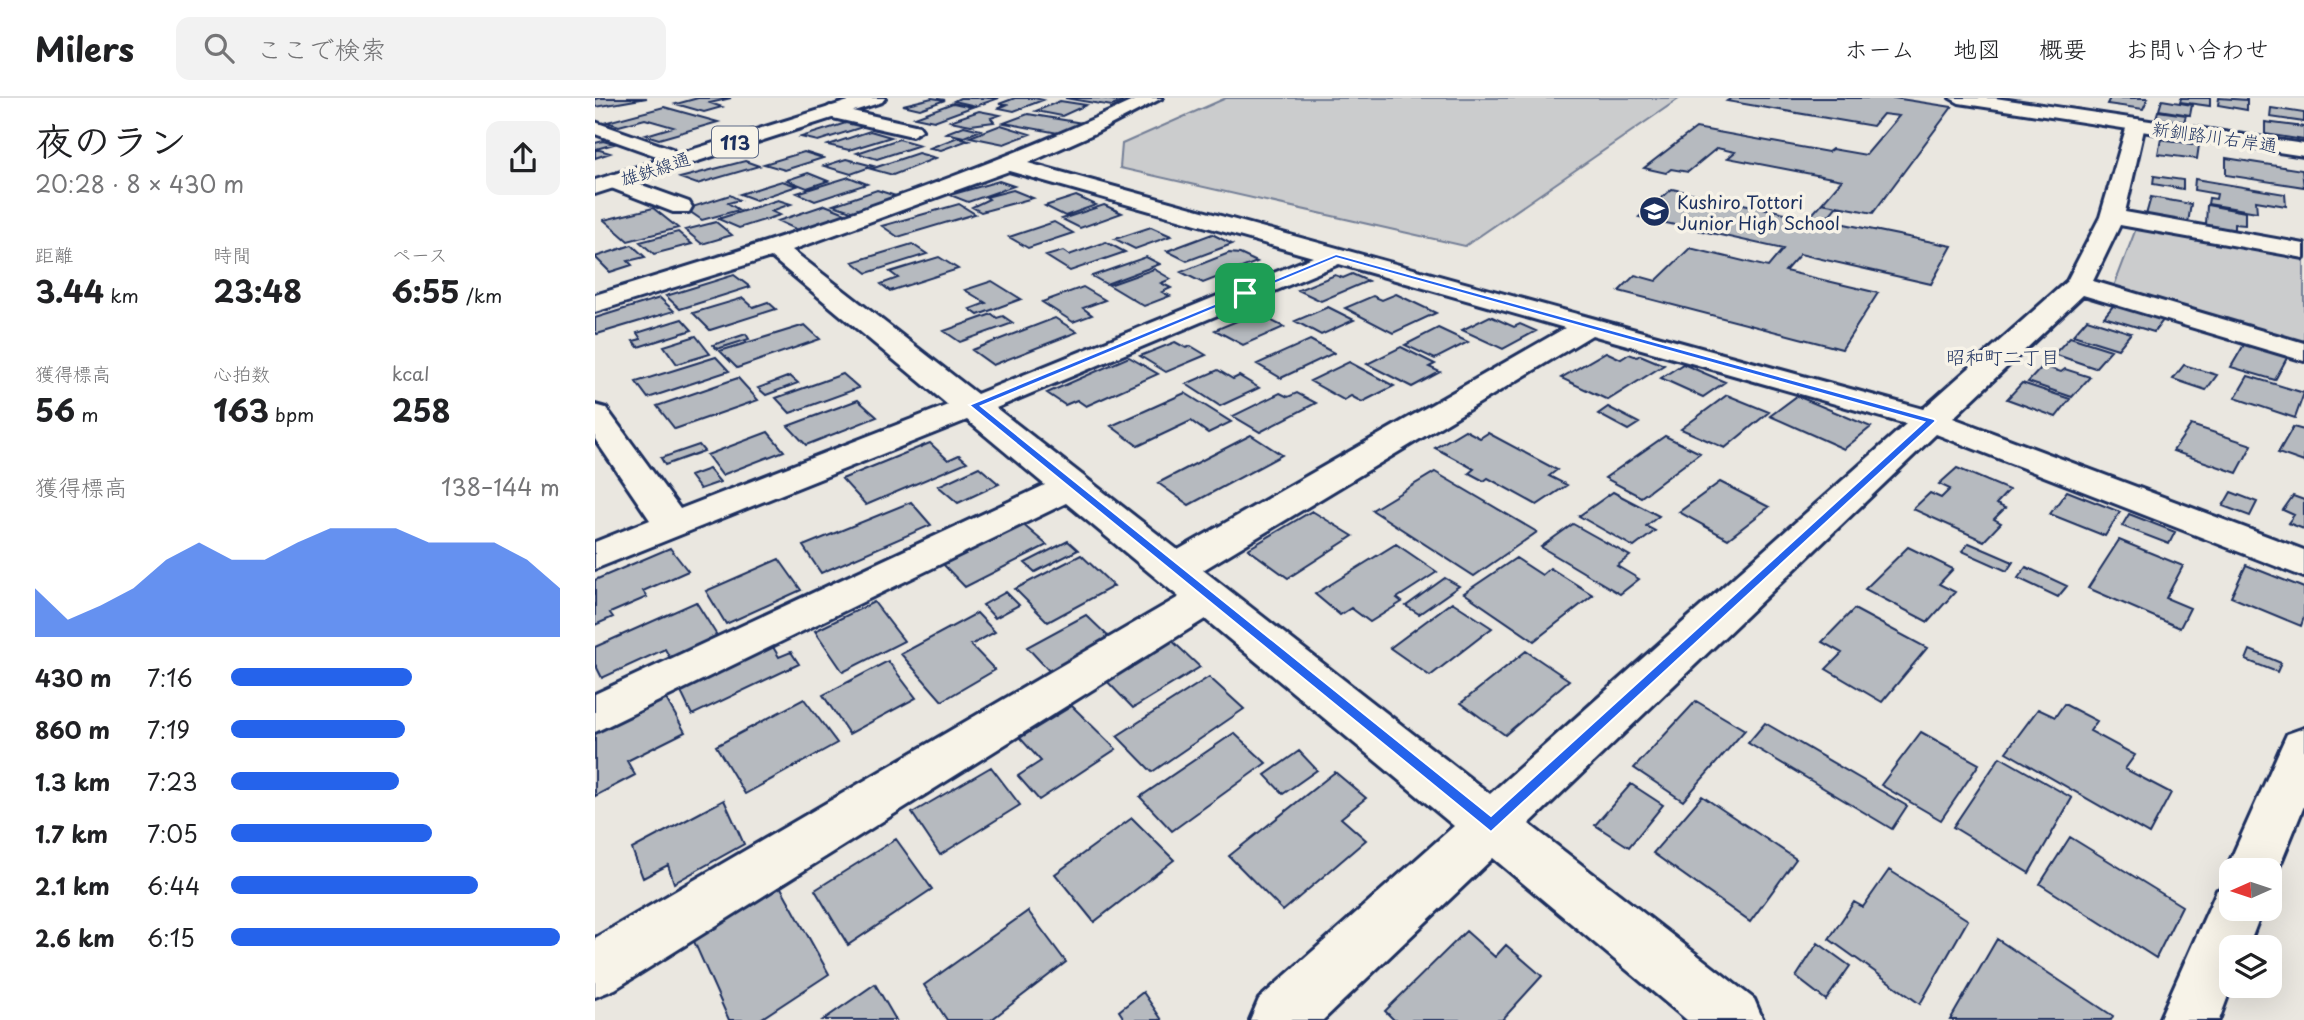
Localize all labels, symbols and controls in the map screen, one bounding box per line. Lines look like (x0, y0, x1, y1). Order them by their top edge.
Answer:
search box (176, 17, 666, 80)
text: Milers (35, 23, 134, 73)
icon: search (200, 29, 238, 67)
text: ここで検索 (256, 29, 386, 68)
text: ホーム (1844, 30, 1915, 66)
text: 地図 (1953, 30, 2001, 66)
text: 概要 (2039, 30, 2087, 66)
text: お問い合わせ (2125, 30, 2269, 66)
text: 夜のラン (35, 111, 187, 168)
street label: 新釧路川右岸通 (2151, 114, 2279, 158)
button: share (486, 121, 560, 195)
road number: 113 (712, 126, 758, 158)
street label: 雄鉄線通 (617, 144, 693, 192)
text: 20:28 · 8 × 430 m (35, 166, 244, 201)
place label: Kushiro Tottori Junior High School (1677, 188, 1840, 236)
school or university icon: Kushiro Tottori Junior High School (1637, 194, 1671, 228)
text: 距離 (35, 240, 73, 268)
text: 時間 (213, 240, 251, 268)
text: ペース (392, 240, 448, 268)
pin (1215, 263, 1275, 323)
text: 3.44 (35, 268, 104, 313)
text: 23:48 (213, 268, 302, 313)
text: 6:55 (392, 268, 460, 313)
icon: arrive (1226, 274, 1264, 312)
text: km (104, 281, 139, 309)
text: /km (460, 281, 502, 309)
district label: 昭和町二丁目 (1946, 342, 2060, 370)
text: 獲得標高 (35, 359, 111, 387)
text: 心拍数 (213, 359, 270, 387)
text: kcal (392, 359, 430, 387)
text: 56 (35, 387, 75, 432)
text: 163 (213, 387, 269, 432)
text: 258 (392, 387, 451, 432)
text: m (75, 400, 99, 428)
text: bpm (269, 400, 314, 428)
text: 獲得標高 (35, 469, 127, 504)
text: 138–144 m (441, 469, 560, 504)
text: 430 m (35, 660, 112, 695)
text: 7:16 (147, 660, 193, 695)
text: 860 m (35, 712, 110, 747)
text: 7:19 (147, 712, 190, 747)
text: 1.3 km (35, 764, 110, 799)
text: 7:23 (147, 764, 197, 799)
text: 1.7 km (35, 816, 108, 851)
text: 7:05 (147, 816, 198, 851)
north arrow (2219, 858, 2282, 920)
map controls (2219, 858, 2282, 998)
text: 2.1 km (35, 868, 110, 903)
text: 6:44 (147, 868, 200, 903)
text: 2.6 km (35, 920, 115, 955)
text: 6:15 (147, 920, 195, 955)
button: layers (2219, 935, 2282, 998)

